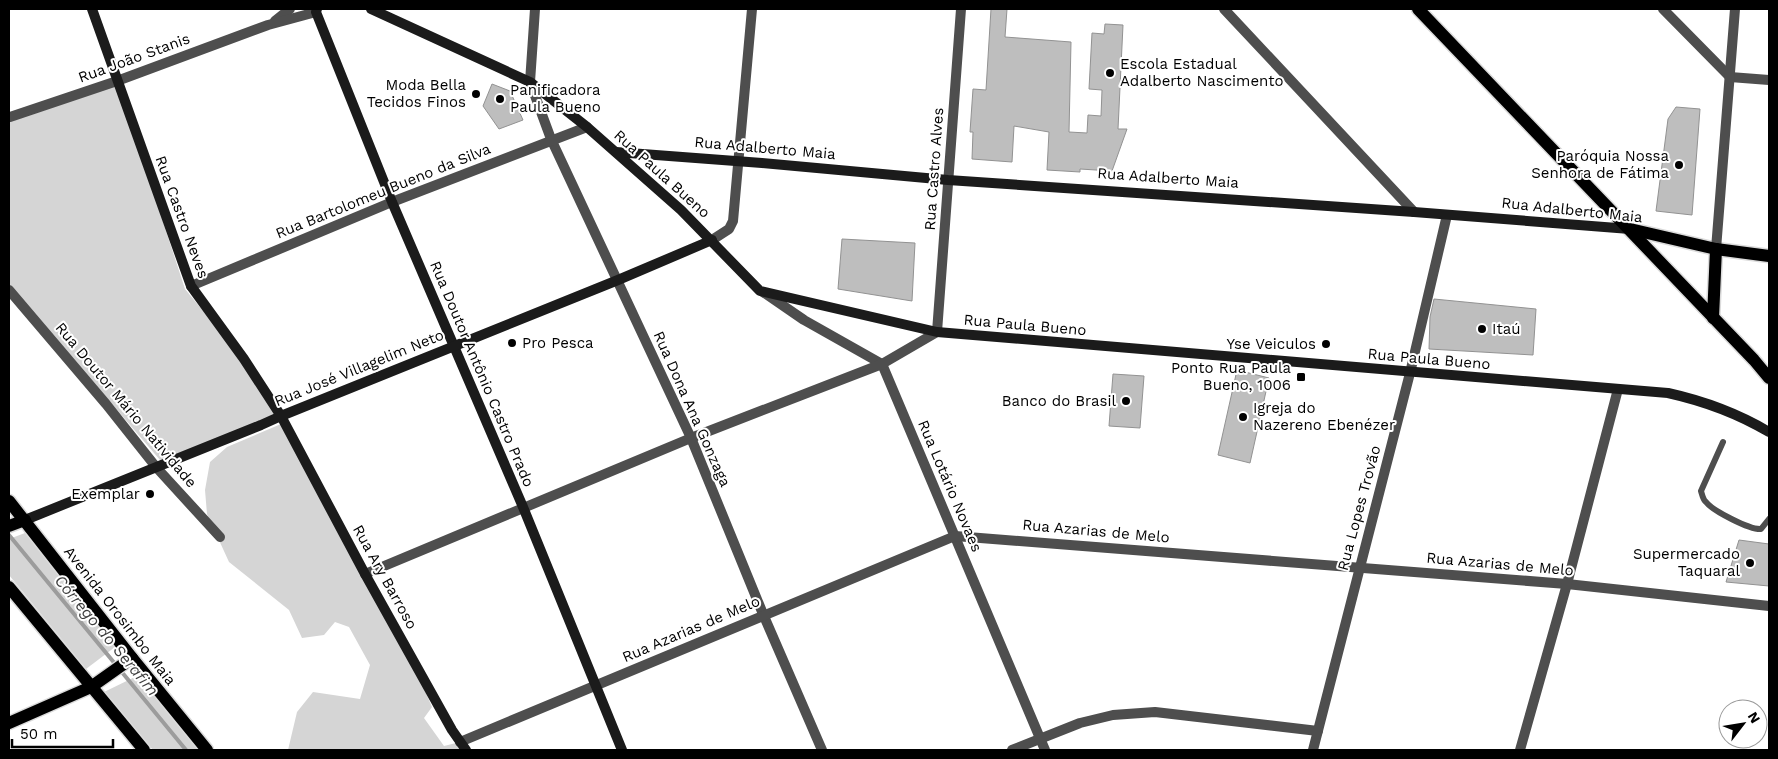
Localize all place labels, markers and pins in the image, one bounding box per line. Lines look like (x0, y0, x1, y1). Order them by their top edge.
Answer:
place label: Escola Estadual Adalberto Nascimento (1120, 55, 1284, 90)
marker: Escola Estadual Adalberto Nascimento (1104, 67, 1116, 79)
place label: Moda Bella Tecidos Finos (367, 76, 467, 111)
place label: Panificadora Paula Bueno (510, 81, 601, 116)
marker: Moda Bella Tecidos Finos (470, 88, 482, 100)
marker: Panificadora Paula Bueno (494, 93, 506, 105)
place label: Paróquia Nossa Senhora de Fátima (1531, 147, 1670, 182)
marker: Paróquia Nossa Senhora de Fátima (1673, 159, 1685, 171)
place label: Itaú (1492, 320, 1520, 338)
marker: Itaú (1476, 323, 1488, 335)
place label: Pro Pesca (522, 334, 594, 352)
place label: Yse Veiculos (1227, 335, 1316, 353)
marker: Pro Pesca (506, 337, 518, 349)
marker: Yse Veiculos (1320, 338, 1332, 350)
place label: Ponto Rua Paula Bueno, 1006 (1171, 359, 1291, 394)
marker: Ponto Rua Paula Bueno, 1006 (1295, 371, 1307, 383)
place label: Banco do Brasil (1002, 392, 1116, 410)
marker: Banco do Brasil (1120, 395, 1132, 407)
place label: Igreja do Nazereno Ebenézer (1253, 399, 1395, 434)
marker: Igreja do Nazereno Ebenézer (1237, 411, 1249, 423)
place label: Exemplar (71, 485, 140, 503)
marker: Exemplar (144, 488, 156, 500)
place label: Supermercado Taquaral (1633, 545, 1740, 580)
marker: Supermercado Taquaral (1744, 557, 1756, 569)

